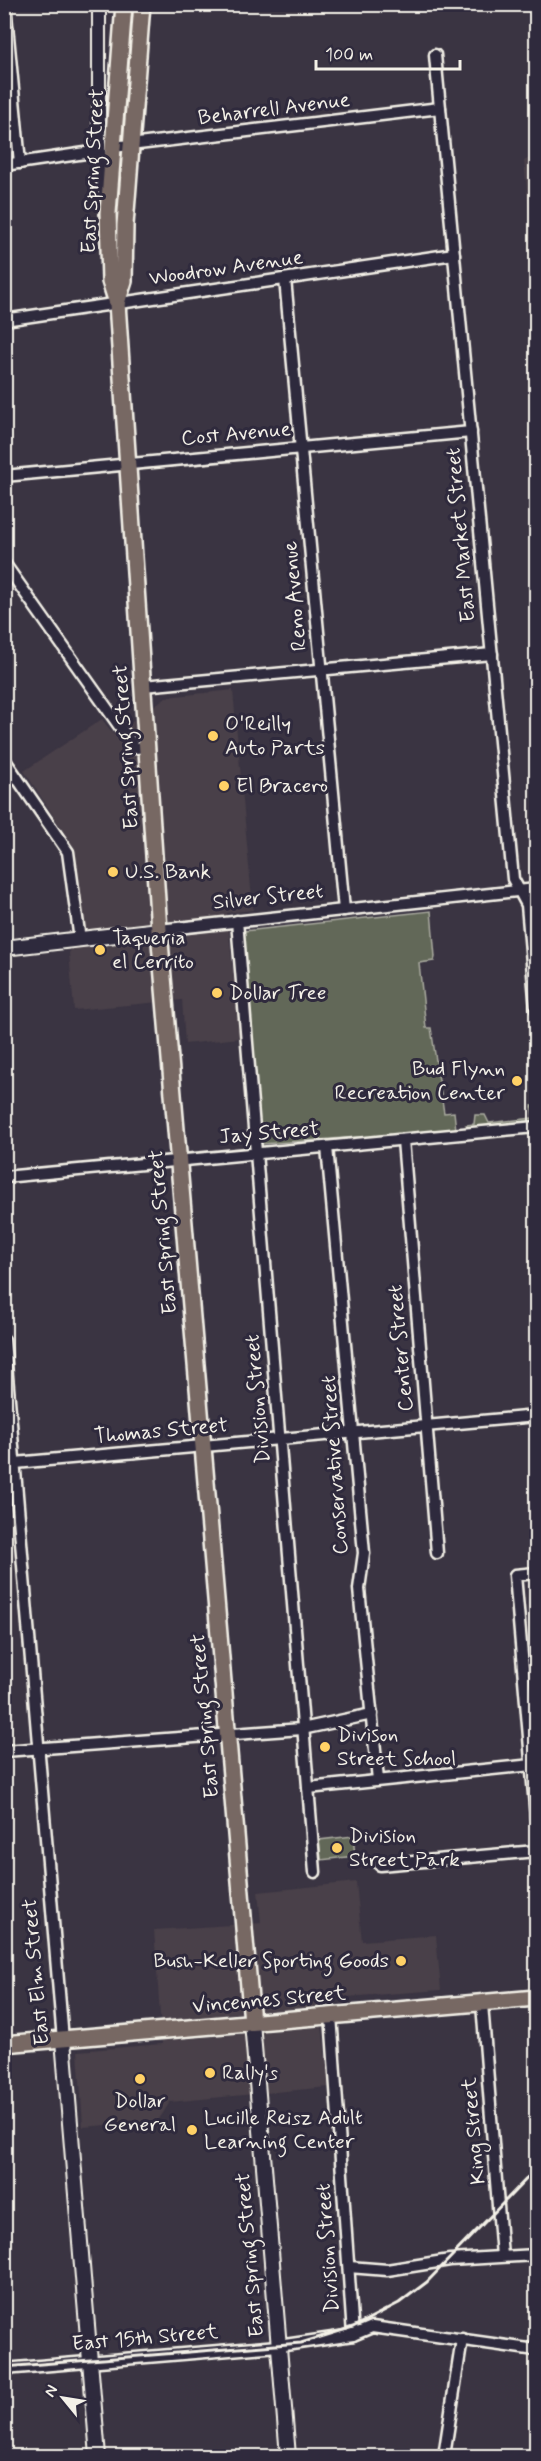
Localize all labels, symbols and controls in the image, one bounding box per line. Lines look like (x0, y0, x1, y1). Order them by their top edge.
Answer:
scale bar (316, 33, 460, 71)
text: 100 m (325, 43, 373, 67)
street label: Beharrell Avenue (196, 86, 352, 132)
street label: East Spring Street (75, 88, 113, 254)
street label: Woodrow Avenue (147, 243, 305, 293)
street label: Cost Avenue (180, 415, 292, 453)
street label: East Market Street (439, 446, 483, 623)
street label: Reno Avenue (276, 540, 314, 652)
street label: East Spring Street (106, 663, 148, 830)
place label: O'Reilly Auto Parts (225, 710, 325, 762)
marker: O'Reilly Auto Parts (206, 729, 220, 743)
place label: El Bracero (236, 772, 328, 800)
marker: El Bracero (217, 779, 231, 793)
place label: U.S. Bank (125, 858, 211, 886)
marker: U.S. Bank (106, 865, 120, 879)
street label: Silver Street (211, 877, 325, 917)
place label: Taqueria el Cerrito (112, 924, 194, 976)
marker: Taqueria el Cerrito (93, 943, 107, 957)
place label: Dollar Tree (229, 979, 326, 1007)
marker: Dollar Tree (210, 986, 224, 1000)
place label: Bud Flynn Recreation Center (334, 1055, 505, 1107)
marker: Bud Flynn Recreation Center (510, 1074, 524, 1088)
street label: Jay Street (218, 1115, 320, 1151)
street label: East Spring Street (142, 1148, 186, 1316)
street label: Center Street (381, 1283, 420, 1413)
street label: Division Street (238, 1333, 278, 1465)
street label: Conservative Street (315, 1374, 355, 1556)
street label: Thomas Street (93, 1411, 229, 1451)
street label: East Spring Street (184, 1632, 228, 1800)
place label: Divison Street School (337, 1721, 456, 1773)
marker: Divison Street School (318, 1740, 332, 1754)
place label: Division Street Park (349, 1822, 460, 1874)
marker: Division Street Park (330, 1841, 344, 1855)
street label: East Elm Street (16, 1897, 56, 2046)
place label: Bush-Keller Sporting Goods (153, 1947, 389, 1977)
marker: Bush-Keller Sporting Goods (394, 1954, 408, 1968)
street label: Vincennes Street (191, 1979, 348, 2021)
place label: Rally's (222, 2059, 278, 2087)
marker: Rally's (203, 2066, 217, 2080)
marker: Dollar General (133, 2072, 147, 2086)
street label: King Street (455, 2076, 494, 2186)
place label: Dollar General (104, 2087, 176, 2139)
place label: Lucille Reisz Adult Learning Center (204, 2104, 363, 2158)
marker: Lucille Reisz Adult Learning Center (185, 2123, 199, 2137)
street label: East Spring Street (229, 2171, 273, 2339)
street label: Division Street (310, 2182, 346, 2314)
street label: East 15th Street (71, 2318, 220, 2358)
north arrow (33, 2368, 93, 2428)
text: N (40, 2381, 63, 2401)

